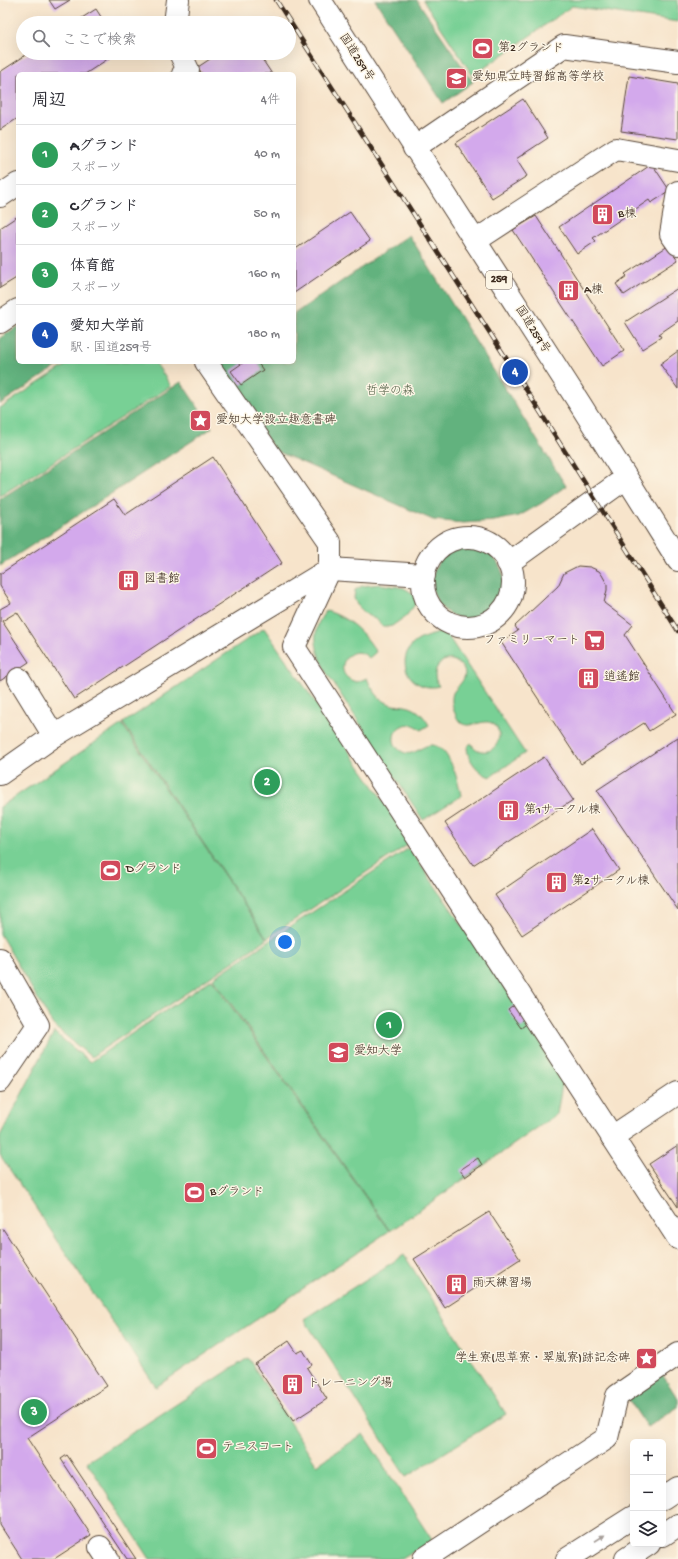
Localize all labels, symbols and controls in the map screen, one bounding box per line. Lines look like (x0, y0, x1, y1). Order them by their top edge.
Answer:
search box (16, 16, 296, 60)
icon: search (30, 27, 52, 49)
street label: 国道259号 (335, 31, 377, 85)
text: ここで検索 (62, 32, 137, 50)
sports icon: 第2グランド (470, 36, 496, 62)
place label: 第2グランド (498, 41, 564, 56)
school or university icon: 愛知県立時習館高等学校 (444, 65, 470, 91)
place label: 愛知県立時習館高等学校 (472, 70, 604, 85)
text: 周辺 (32, 92, 66, 112)
text: 4件 (261, 93, 280, 108)
text: Aグランド (70, 138, 139, 156)
text: 1 (42, 147, 48, 162)
text: 40 m (254, 147, 280, 162)
text: スポーツ (70, 161, 122, 176)
text: Cグランド (70, 198, 138, 216)
building icon: B棟 (589, 202, 615, 228)
text: 2 (42, 207, 48, 222)
text: 50 m (253, 207, 280, 222)
place label: B棟 (617, 207, 636, 222)
text: スポーツ (70, 221, 122, 236)
text: 体育館 (70, 258, 115, 276)
text: 3 (42, 267, 48, 282)
text: 160 m (248, 267, 280, 282)
road number: 259 (486, 271, 512, 289)
building icon: A棟 (556, 278, 582, 304)
text: スポーツ (70, 281, 122, 296)
place label: A棟 (584, 283, 603, 298)
street label: 国道259号 (511, 303, 553, 357)
text: 愛知大学前 (70, 318, 145, 336)
text: 4 (42, 327, 48, 342)
text: 180 m (248, 327, 280, 342)
text: 駅 · 国道259号 (70, 341, 152, 356)
pin: 4 (502, 357, 528, 387)
park label: 哲学の森 (366, 384, 414, 399)
place icon: 愛知大学設立趣意書碑 (187, 408, 213, 434)
place label: 愛知大学設立趣意書碑 (216, 413, 336, 428)
building icon: 図書館 (115, 567, 141, 593)
place label: 図書館 (144, 572, 180, 587)
supermarket icon: ファミリーマート (582, 628, 608, 654)
place label: ファミリーマート (484, 634, 580, 648)
building icon: 逍遙館 (576, 665, 602, 691)
place label: 逍遙館 (604, 670, 640, 685)
pin: 2 (254, 767, 280, 797)
building icon: 第1サークル棟 (496, 798, 522, 824)
place label: 第1サークル棟 (524, 803, 600, 818)
sports icon: Dグランド (97, 857, 123, 883)
place label: Dグランド (125, 862, 182, 877)
building icon: 第2サークル棟 (544, 869, 570, 895)
place label: 第2サークル棟 (572, 874, 649, 889)
your location (275, 932, 295, 952)
pin: 1 (376, 1010, 402, 1040)
school or university icon: 愛知大学 (326, 1039, 352, 1065)
place label: 愛知大学 (354, 1044, 402, 1059)
sports icon: Bグランド (181, 1180, 207, 1206)
place label: Bグランド (209, 1185, 264, 1200)
building icon: 雨天練習場 (443, 1271, 469, 1297)
place label: 雨天練習場 (472, 1276, 532, 1291)
place icon: 学生寮(思草寮・翠嵐寮)跡記念碑 (633, 1346, 659, 1372)
place label: 学生寮(思草寮・翠嵐寮)跡記念碑 (455, 1351, 630, 1366)
building icon: トレーニング場 (280, 1371, 306, 1397)
place label: トレーニング場 (308, 1376, 392, 1391)
pin: 3 (21, 1397, 47, 1427)
sports icon: テニスコート (194, 1435, 220, 1461)
map controls (630, 1439, 666, 1547)
button: + (630, 1439, 666, 1475)
place label: テニスコート (222, 1441, 294, 1455)
button: − (630, 1475, 666, 1511)
button: layers (630, 1511, 666, 1547)
one-way arrow (595, 1534, 605, 1542)

